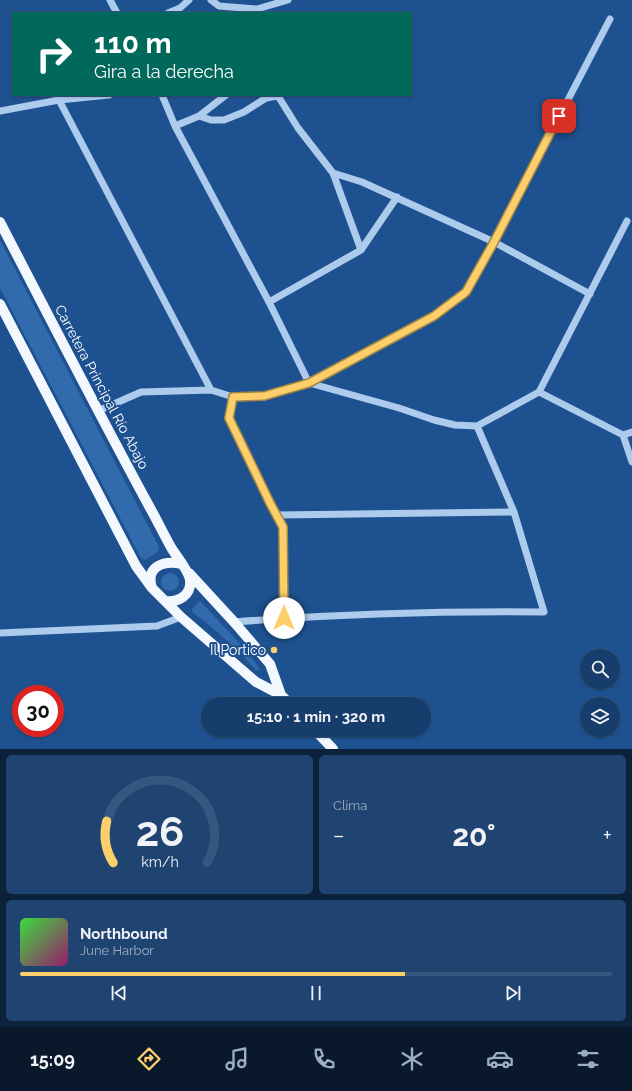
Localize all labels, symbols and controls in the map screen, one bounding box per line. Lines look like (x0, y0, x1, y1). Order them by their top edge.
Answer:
text: 110 m (94, 27, 172, 60)
icon: right (28, 28, 80, 80)
text: Gira a la derecha (94, 61, 234, 82)
pin (542, 99, 576, 133)
icon: arrive (548, 105, 570, 127)
street label: Carretera Principal Río Abajo (52, 302, 152, 472)
position arrow (263, 597, 305, 639)
place label: Il Portico (210, 642, 266, 658)
marker: Il Portico (269, 645, 279, 655)
map controls (580, 649, 620, 737)
button: search (580, 649, 620, 689)
speed limit sign: 30 (12, 685, 64, 737)
button: layers (580, 697, 620, 737)
text: 15:10 · 1 min · 320 m (247, 708, 385, 726)
text: Clima (333, 798, 367, 813)
text: 26 (135, 806, 184, 855)
text: 20° (452, 818, 496, 853)
text: − (333, 822, 345, 848)
text: + (603, 822, 612, 848)
text: km/h (141, 853, 178, 869)
text: Northbound (80, 925, 168, 943)
text: June Harbor (80, 943, 154, 958)
icon: previous (108, 982, 130, 1004)
icon: pause (305, 982, 327, 1004)
icon: next (502, 982, 524, 1004)
icon: directions (135, 1045, 163, 1073)
icon: music (223, 1045, 251, 1073)
icon: phone (310, 1045, 338, 1073)
icon: climate (398, 1045, 426, 1073)
icon: car (486, 1045, 514, 1073)
icon: filters (574, 1045, 602, 1073)
text: 15:09 (30, 1049, 75, 1070)

